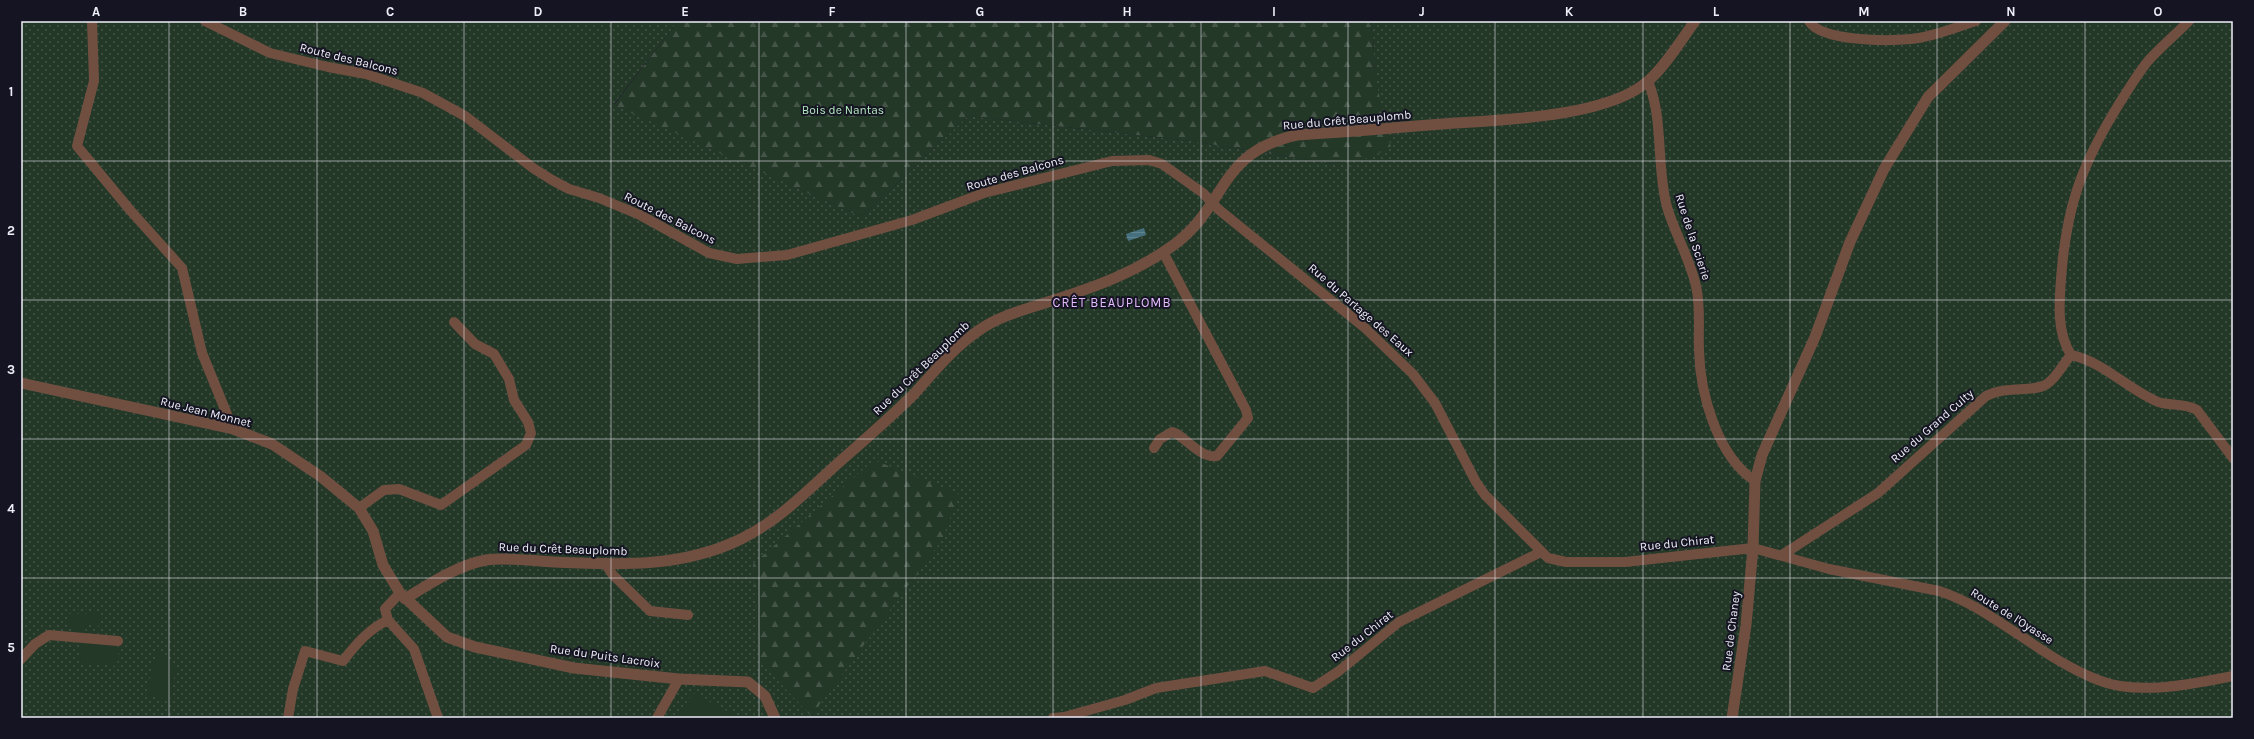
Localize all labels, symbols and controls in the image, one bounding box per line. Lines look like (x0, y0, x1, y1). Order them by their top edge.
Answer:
text: A (92, 4, 100, 19)
text: B (239, 4, 247, 19)
text: C (386, 4, 394, 19)
text: D (534, 4, 543, 19)
text: E (681, 4, 689, 19)
text: F (828, 4, 836, 19)
text: G (976, 4, 984, 19)
text: H (1122, 4, 1132, 19)
text: I (1272, 4, 1276, 19)
text: J (1419, 4, 1425, 19)
text: K (1565, 4, 1574, 19)
text: L (1713, 4, 1720, 19)
text: M (1858, 4, 1870, 19)
text: N (2006, 4, 2016, 19)
text: O (2154, 4, 2163, 19)
street label: Route des Balcons (298, 40, 400, 78)
text: 1 (9, 84, 13, 99)
park label: Bois de Nantas (802, 103, 884, 117)
street label: Rue du Crêt Beauplomb (1282, 107, 1412, 133)
street label: Route des Balcons (965, 152, 1065, 194)
street label: Route des Balcons (622, 189, 718, 247)
street label: Rue de la Scierie (1672, 192, 1714, 282)
text: 2 (7, 223, 15, 238)
street label: Rue du Partage des Eaux (1306, 261, 1416, 359)
district label: CRÊT BEAUPLOMB (1053, 294, 1171, 310)
street label: Rue du Crêt Beauplomb (870, 318, 972, 418)
text: 3 (7, 362, 15, 377)
street label: Rue du Grand Culty (1888, 386, 1976, 466)
street label: Rue Jean Monnet (159, 394, 253, 430)
text: 4 (7, 501, 15, 516)
street label: Rue du Chirat (1639, 532, 1715, 554)
street label: Rue du Crêt Beauplomb (498, 540, 628, 558)
street label: Route de l'Oyasse (1968, 585, 2056, 647)
street label: Rue de Chaney (1719, 590, 1743, 672)
street label: Rue du Chirat (1328, 607, 1396, 664)
text: 5 (7, 640, 15, 655)
street label: Rue du Puits Lacroix (549, 641, 661, 671)

